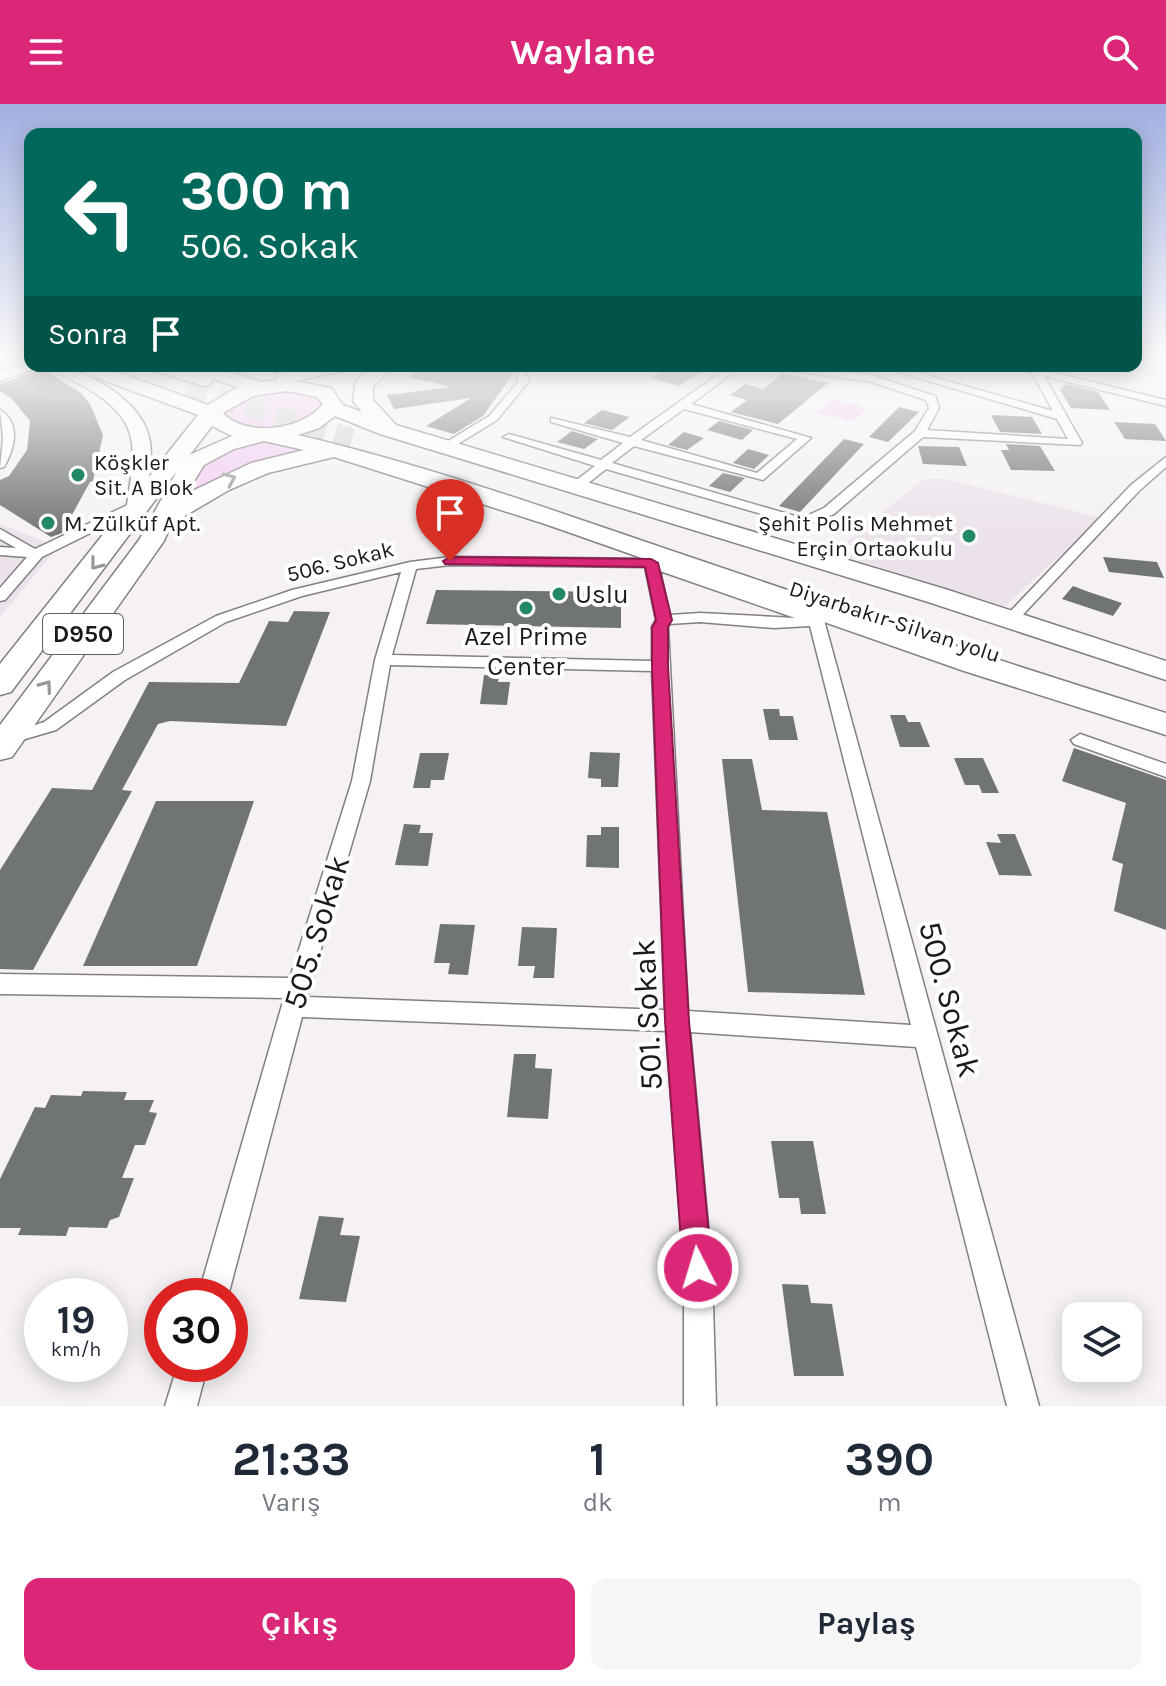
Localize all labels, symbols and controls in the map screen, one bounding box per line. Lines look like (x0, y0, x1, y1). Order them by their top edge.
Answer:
icon: menu (24, 30, 68, 74)
icon: search (1098, 30, 1142, 74)
text: Waylane (510, 31, 656, 73)
text: 300 m (180, 158, 353, 223)
icon: left (48, 160, 152, 264)
text: 506. Sokak (180, 225, 359, 267)
icon: arrive (144, 312, 188, 356)
text: Sonra (48, 316, 128, 352)
place label: Köşkler Sit. A Blok (94, 450, 193, 501)
marker: Köşkler Sit. A Blok (69, 466, 87, 484)
one-way arrow (222, 472, 236, 488)
pin (416, 479, 484, 561)
icon: arrive (428, 491, 472, 535)
place label: M. Zülküf Apt. (64, 511, 201, 537)
place label: Şehit Polis Mehmet Erçin Ortaokulu (758, 511, 953, 562)
marker: M. Zülküf Apt. (39, 514, 57, 532)
marker: Şehit Polis Mehmet Erçin Ortaokulu (960, 527, 978, 545)
street label: 506. Sokak (284, 536, 396, 588)
one-way arrow (91, 555, 105, 570)
street label: Diyarbakır-Silvan yolu (786, 576, 1004, 668)
place label: Uslu (575, 579, 629, 610)
marker: Uslu (550, 585, 568, 603)
marker: Azel Prime Center (517, 599, 535, 617)
road number: D950 (43, 614, 123, 654)
place label: Azel Prime Center (464, 621, 588, 682)
one-way arrow (36, 680, 51, 694)
street label: 505. Sokak (276, 851, 357, 1014)
street label: 500. Sokak (911, 917, 988, 1081)
street label: 501. Sokak (625, 938, 670, 1092)
position arrow (656, 1226, 740, 1310)
speed limit sign: 30 (144, 1278, 248, 1382)
text: 19 (57, 1296, 95, 1343)
map controls (1062, 1302, 1142, 1382)
button: layers (1062, 1302, 1142, 1382)
text: km/h (51, 1338, 101, 1361)
text: 21:33 (232, 1431, 351, 1487)
text: 1 (589, 1431, 606, 1487)
text: 390 (845, 1431, 934, 1487)
text: Varış (262, 1487, 321, 1518)
text: dk (583, 1487, 613, 1518)
text: m (877, 1487, 902, 1518)
button: Çıkış (24, 1578, 575, 1670)
button: Paylaş (591, 1578, 1142, 1670)

